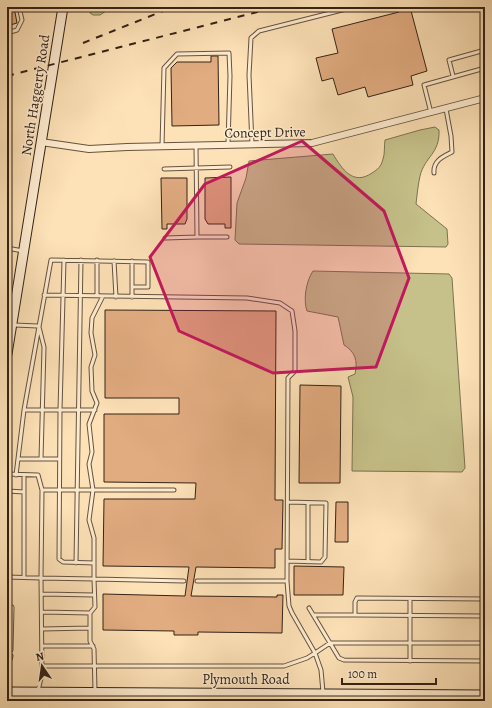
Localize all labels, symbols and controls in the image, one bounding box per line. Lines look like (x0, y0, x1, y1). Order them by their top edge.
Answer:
street label: North Haggerty Road (17, 33, 55, 157)
street label: Concept Drive (224, 122, 306, 143)
north arrow (22, 646, 62, 686)
text: N (34, 649, 45, 665)
scale bar (342, 660, 436, 686)
text: 100 m (348, 666, 377, 682)
street label: Plymouth Road (202, 670, 290, 689)

